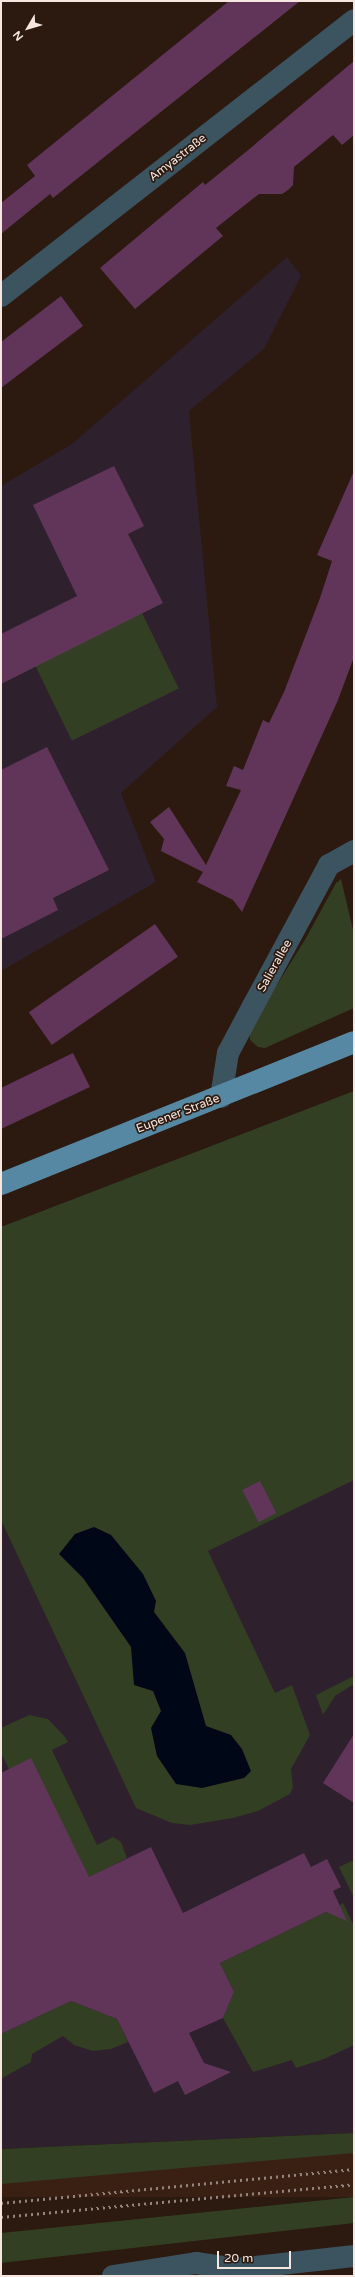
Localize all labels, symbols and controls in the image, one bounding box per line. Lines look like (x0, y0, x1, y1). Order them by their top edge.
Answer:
north arrow (8, 8, 48, 48)
text: N (10, 28, 26, 43)
street label: Amyastraße (147, 131, 209, 185)
street label: Salierallee (255, 937, 295, 995)
street label: Eupener Straße (134, 1091, 222, 1137)
scale bar (219, 2243, 293, 2269)
text: 20 m (224, 2251, 253, 2265)

